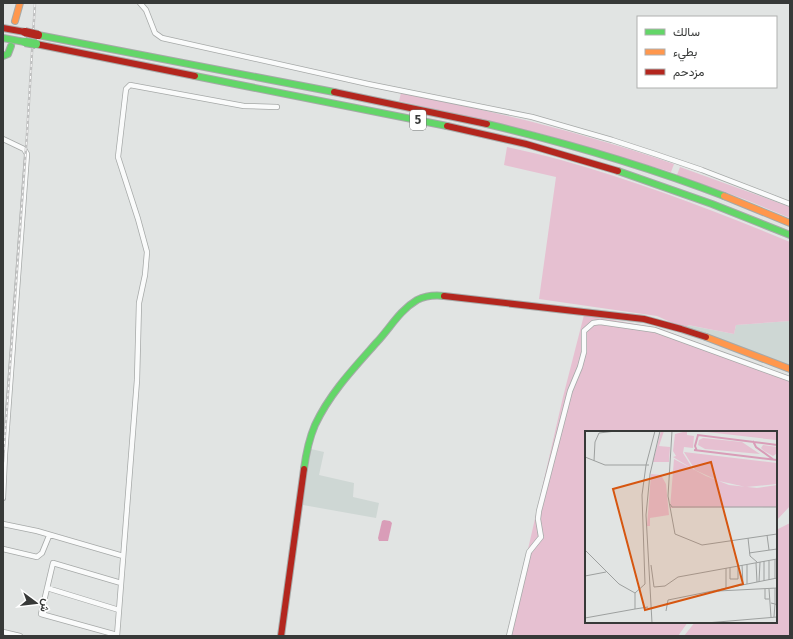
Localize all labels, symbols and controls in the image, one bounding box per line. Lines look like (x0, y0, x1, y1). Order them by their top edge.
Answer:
legend (637, 16, 777, 88)
text: سالك (673, 25, 700, 39)
text: بطيء (673, 45, 697, 62)
text: مزدحم (673, 65, 704, 80)
road number: 5 (410, 110, 426, 130)
inset map (585, 431, 777, 623)
north arrow (16, 583, 56, 623)
text: ش (37, 597, 53, 614)

